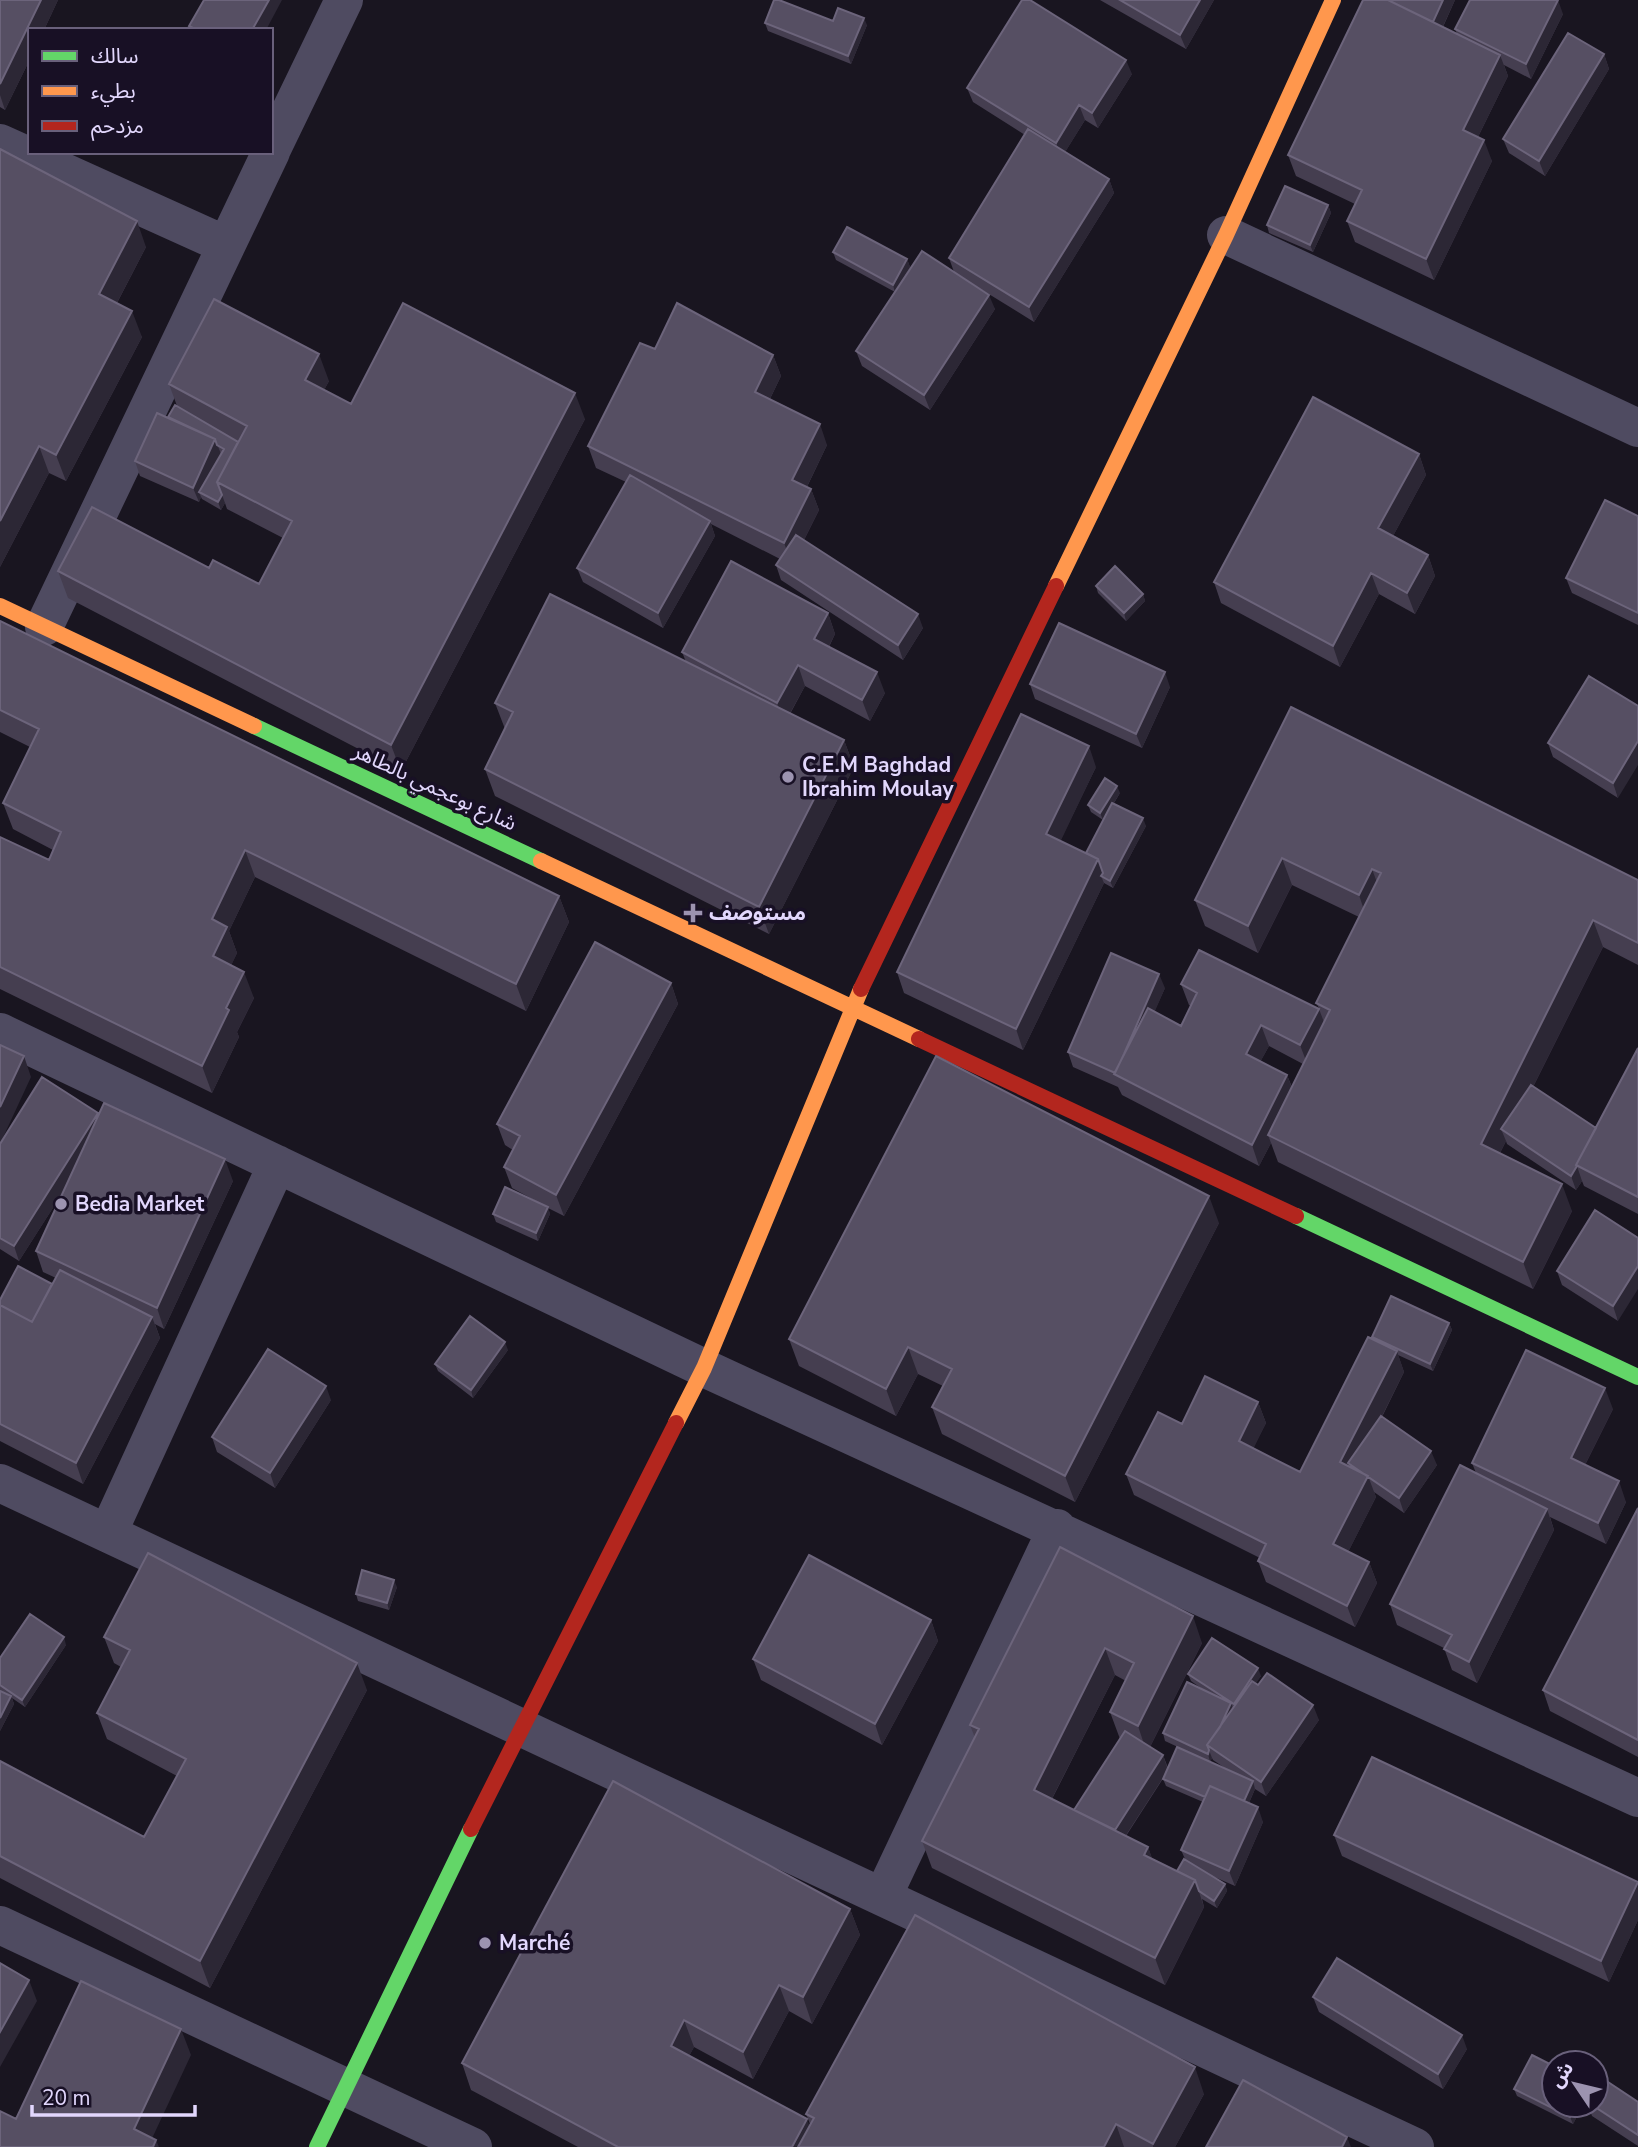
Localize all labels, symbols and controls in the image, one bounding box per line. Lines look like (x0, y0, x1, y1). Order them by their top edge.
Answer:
legend (28, 28, 273, 154)
text: سالك (91, 42, 138, 70)
text: بطيء (91, 77, 136, 107)
text: مزدحم (91, 112, 144, 141)
street label: شارع بوعجمي بالطاهر (347, 736, 521, 839)
place label: C.E.M Baghdad Ibrahim Moulay (802, 751, 954, 803)
marker: C.E.M Baghdad Ibrahim Moulay (780, 769, 796, 785)
place label: مستوصف (709, 899, 806, 927)
marker: مستوصف (683, 903, 703, 923)
place label: Bedia Market (75, 1190, 205, 1218)
marker: Bedia Market (53, 1196, 69, 1212)
place label: Marché (499, 1929, 570, 1957)
marker: Marché (477, 1935, 493, 1951)
north arrow (1540, 2049, 1610, 2119)
text: ش (1544, 2057, 1580, 2093)
scale bar (32, 2074, 194, 2118)
text: 20 m (42, 2084, 91, 2112)

